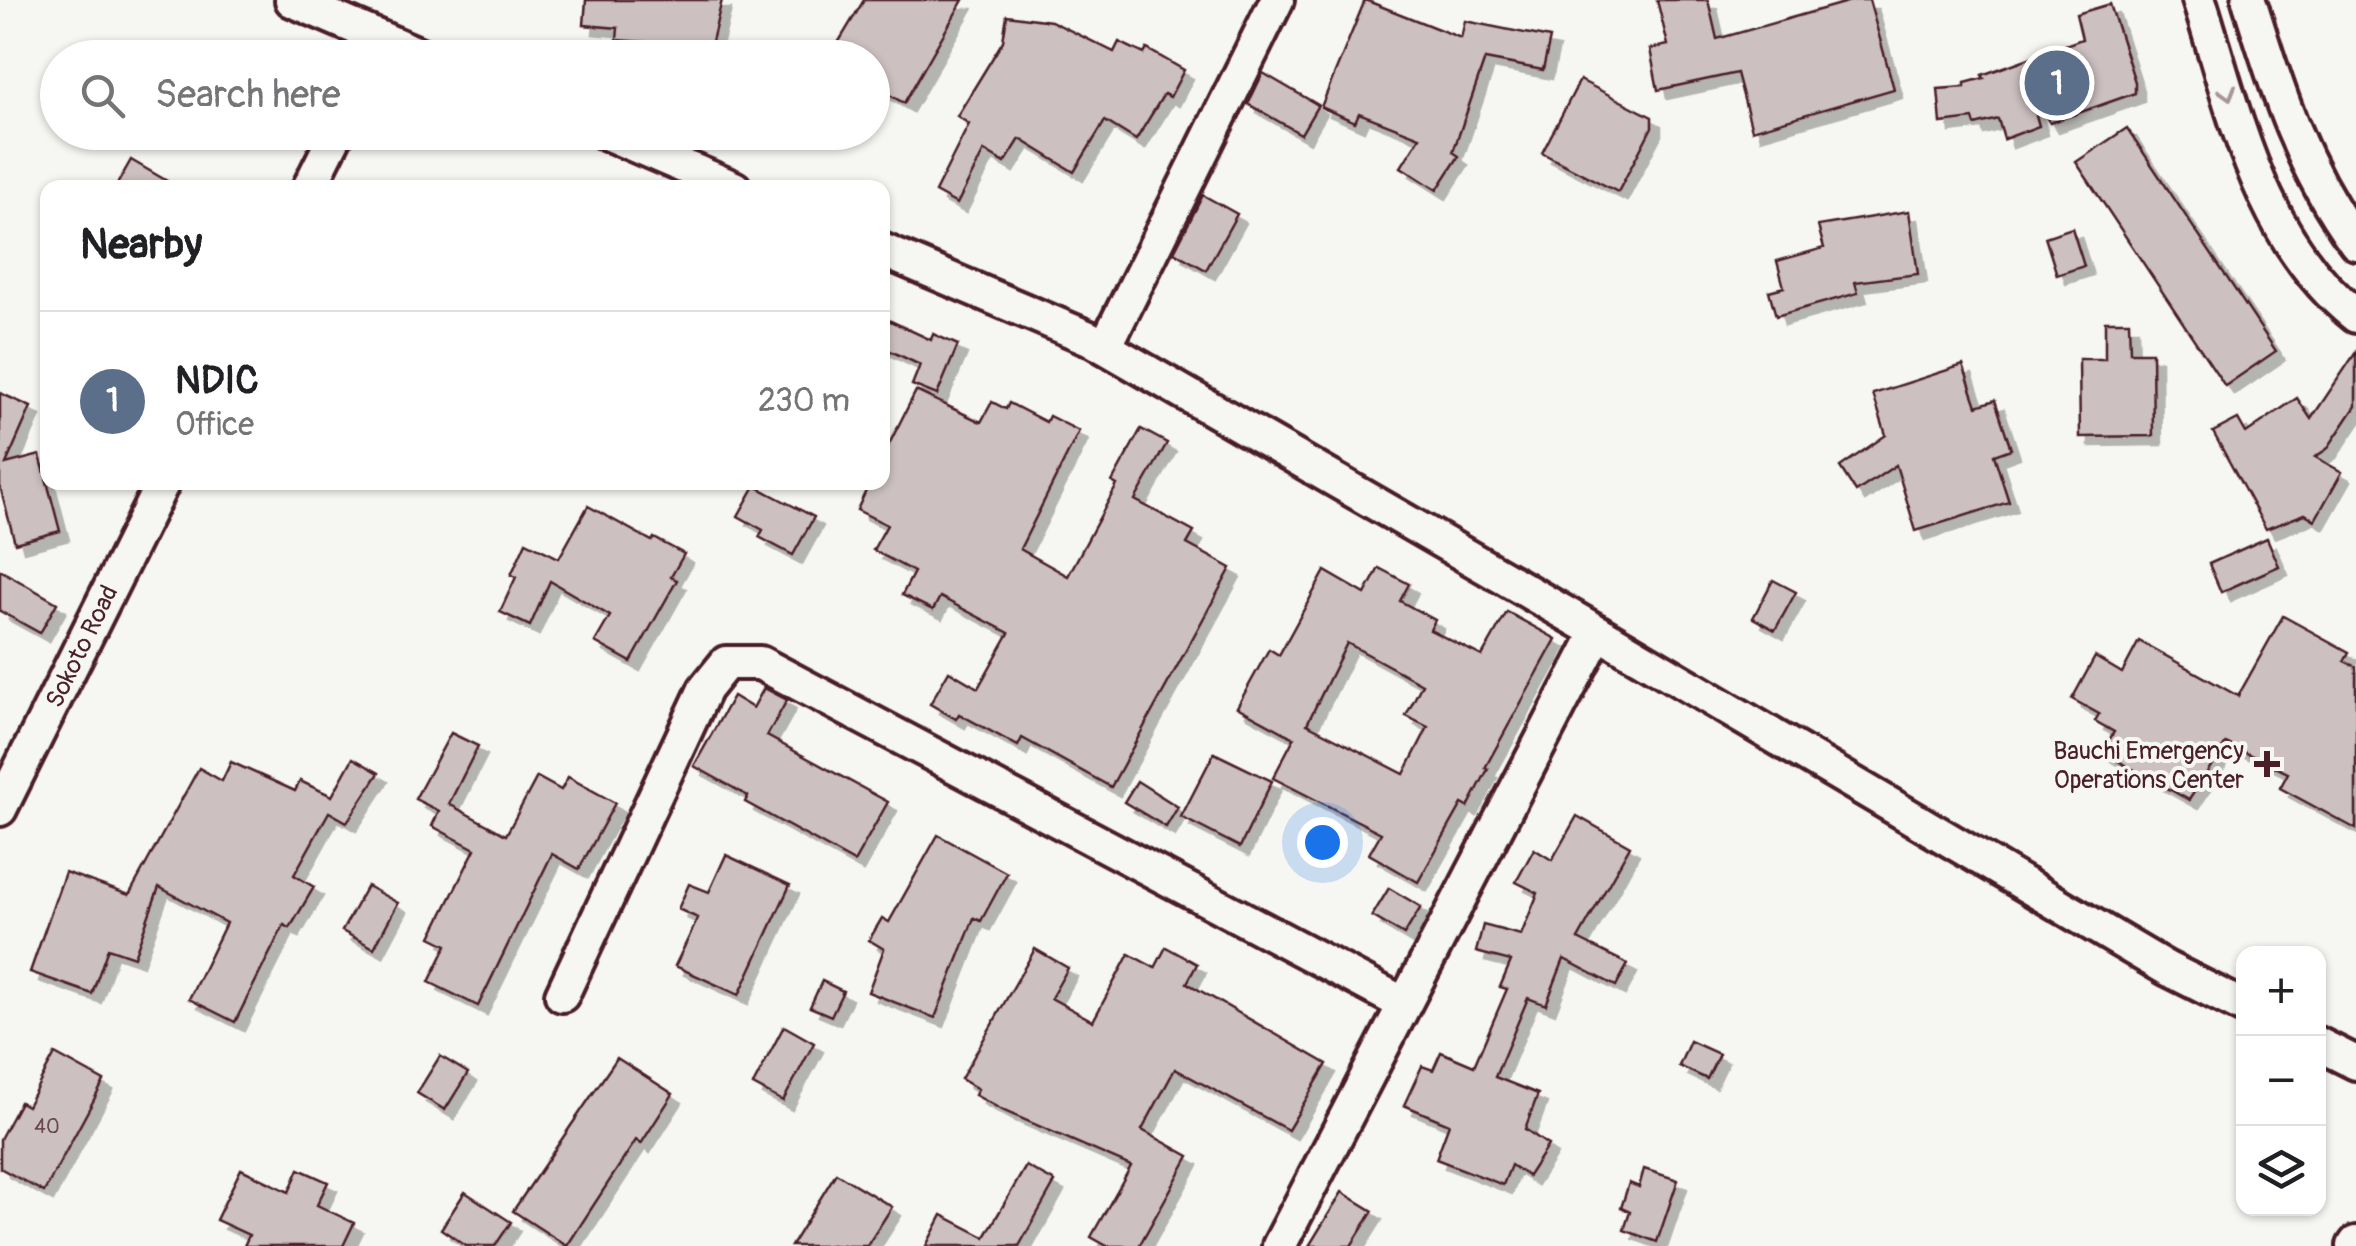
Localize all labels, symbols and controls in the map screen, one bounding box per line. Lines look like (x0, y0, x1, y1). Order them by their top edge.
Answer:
search box (40, 40, 890, 150)
pin: 1 (2024, 46, 2090, 120)
icon: search (75, 68, 130, 123)
text: Search here (155, 71, 341, 119)
one-way arrow (2216, 84, 2237, 101)
text: Nearby (80, 219, 202, 271)
text: NDIC (175, 357, 259, 405)
text: 1 (106, 381, 119, 421)
text: 230 m (758, 381, 850, 421)
text: Office (175, 405, 254, 445)
street label: Sokoto Road (39, 580, 125, 713)
place label: Bauchi Emergency Operations Center (2053, 736, 2244, 796)
marker: Bauchi Emergency Operations Center (2254, 751, 2280, 777)
your location (1297, 817, 1348, 868)
map controls (2236, 946, 2326, 1216)
button: + (2236, 946, 2326, 1036)
button: − (2236, 1036, 2326, 1126)
house number: 40 (34, 1114, 60, 1139)
button: layers (2236, 1126, 2326, 1216)

